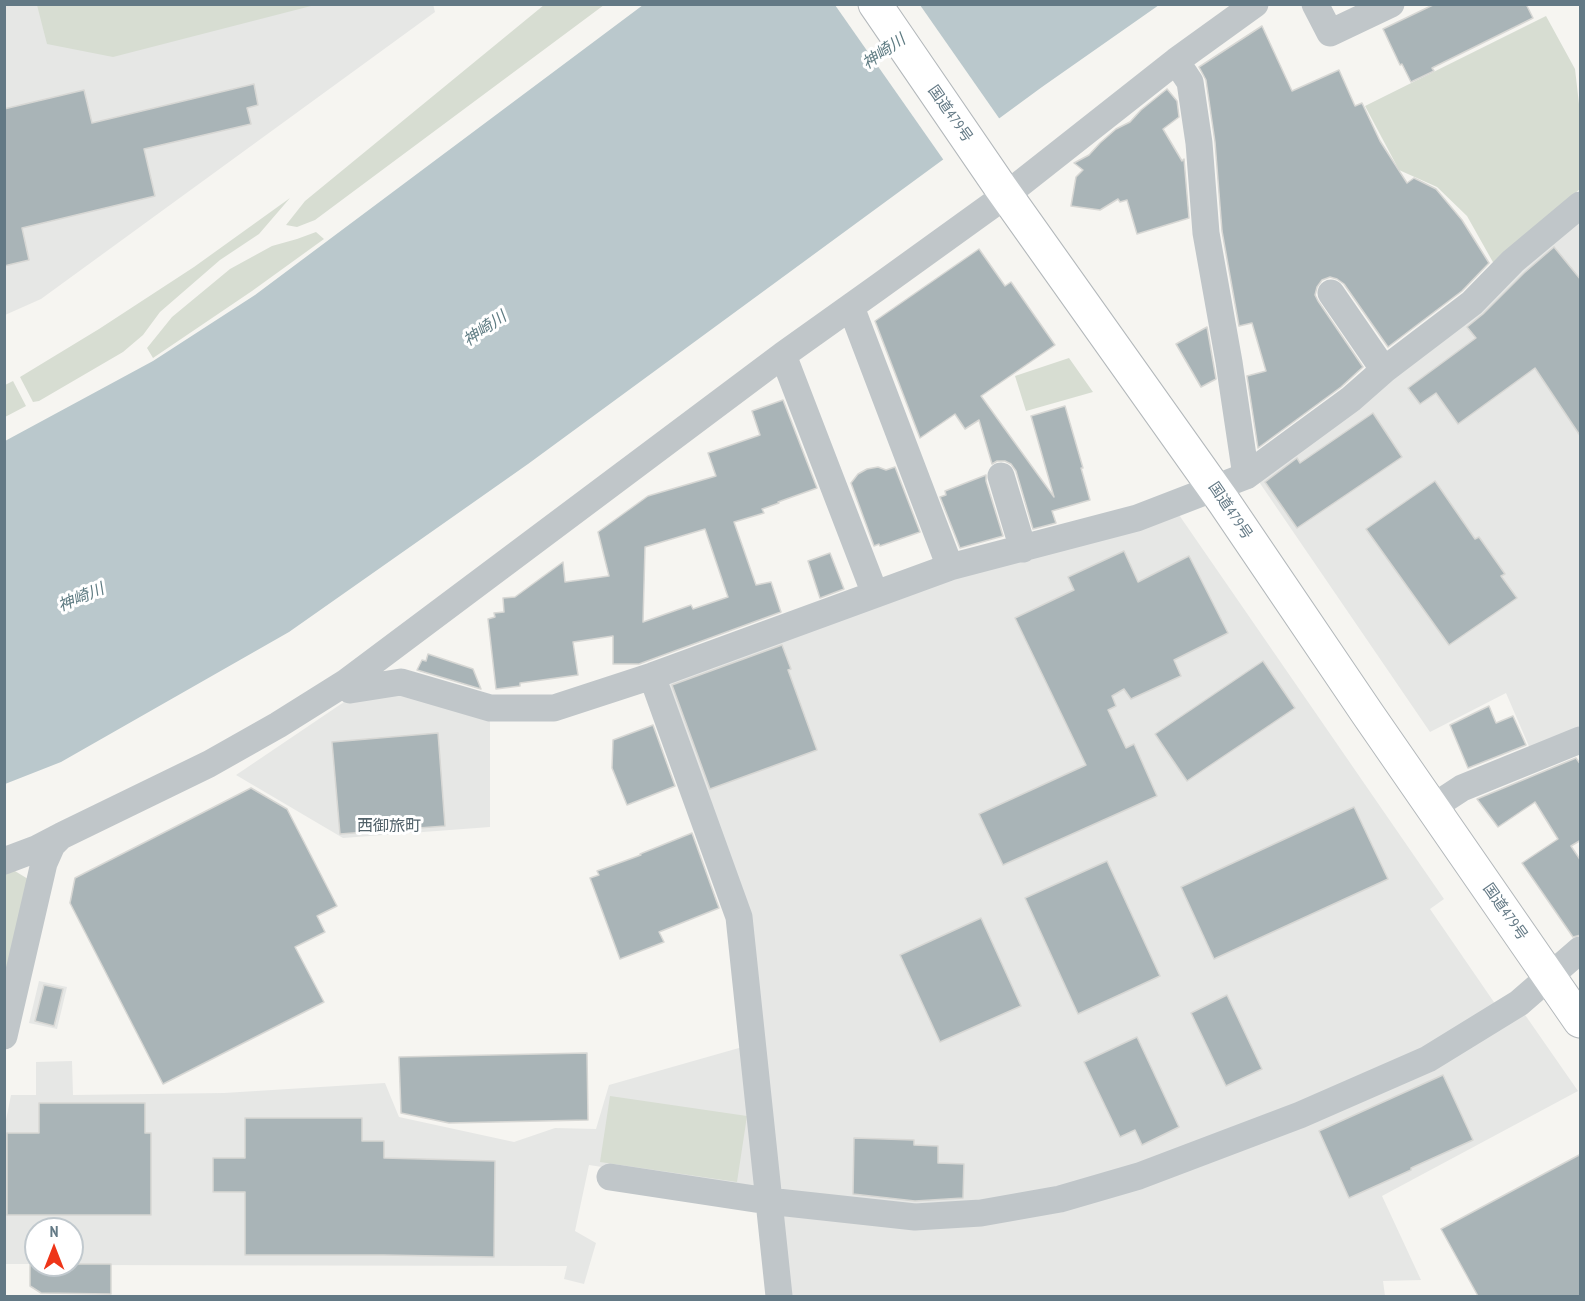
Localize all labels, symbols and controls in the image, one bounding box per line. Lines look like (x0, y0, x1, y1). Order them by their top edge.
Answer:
water label: 神崎川 (859, 30, 909, 74)
street label: 国道479号 (924, 82, 976, 146)
water label: 神崎川 (460, 307, 510, 351)
street label: 国道479号 (1204, 479, 1256, 543)
water label: 神崎川 (55, 580, 107, 616)
district label: 西御旅町 (357, 816, 421, 836)
street label: 国道479号 (1479, 880, 1531, 944)
north arrow (24, 1217, 84, 1277)
text: N (50, 1221, 58, 1241)

